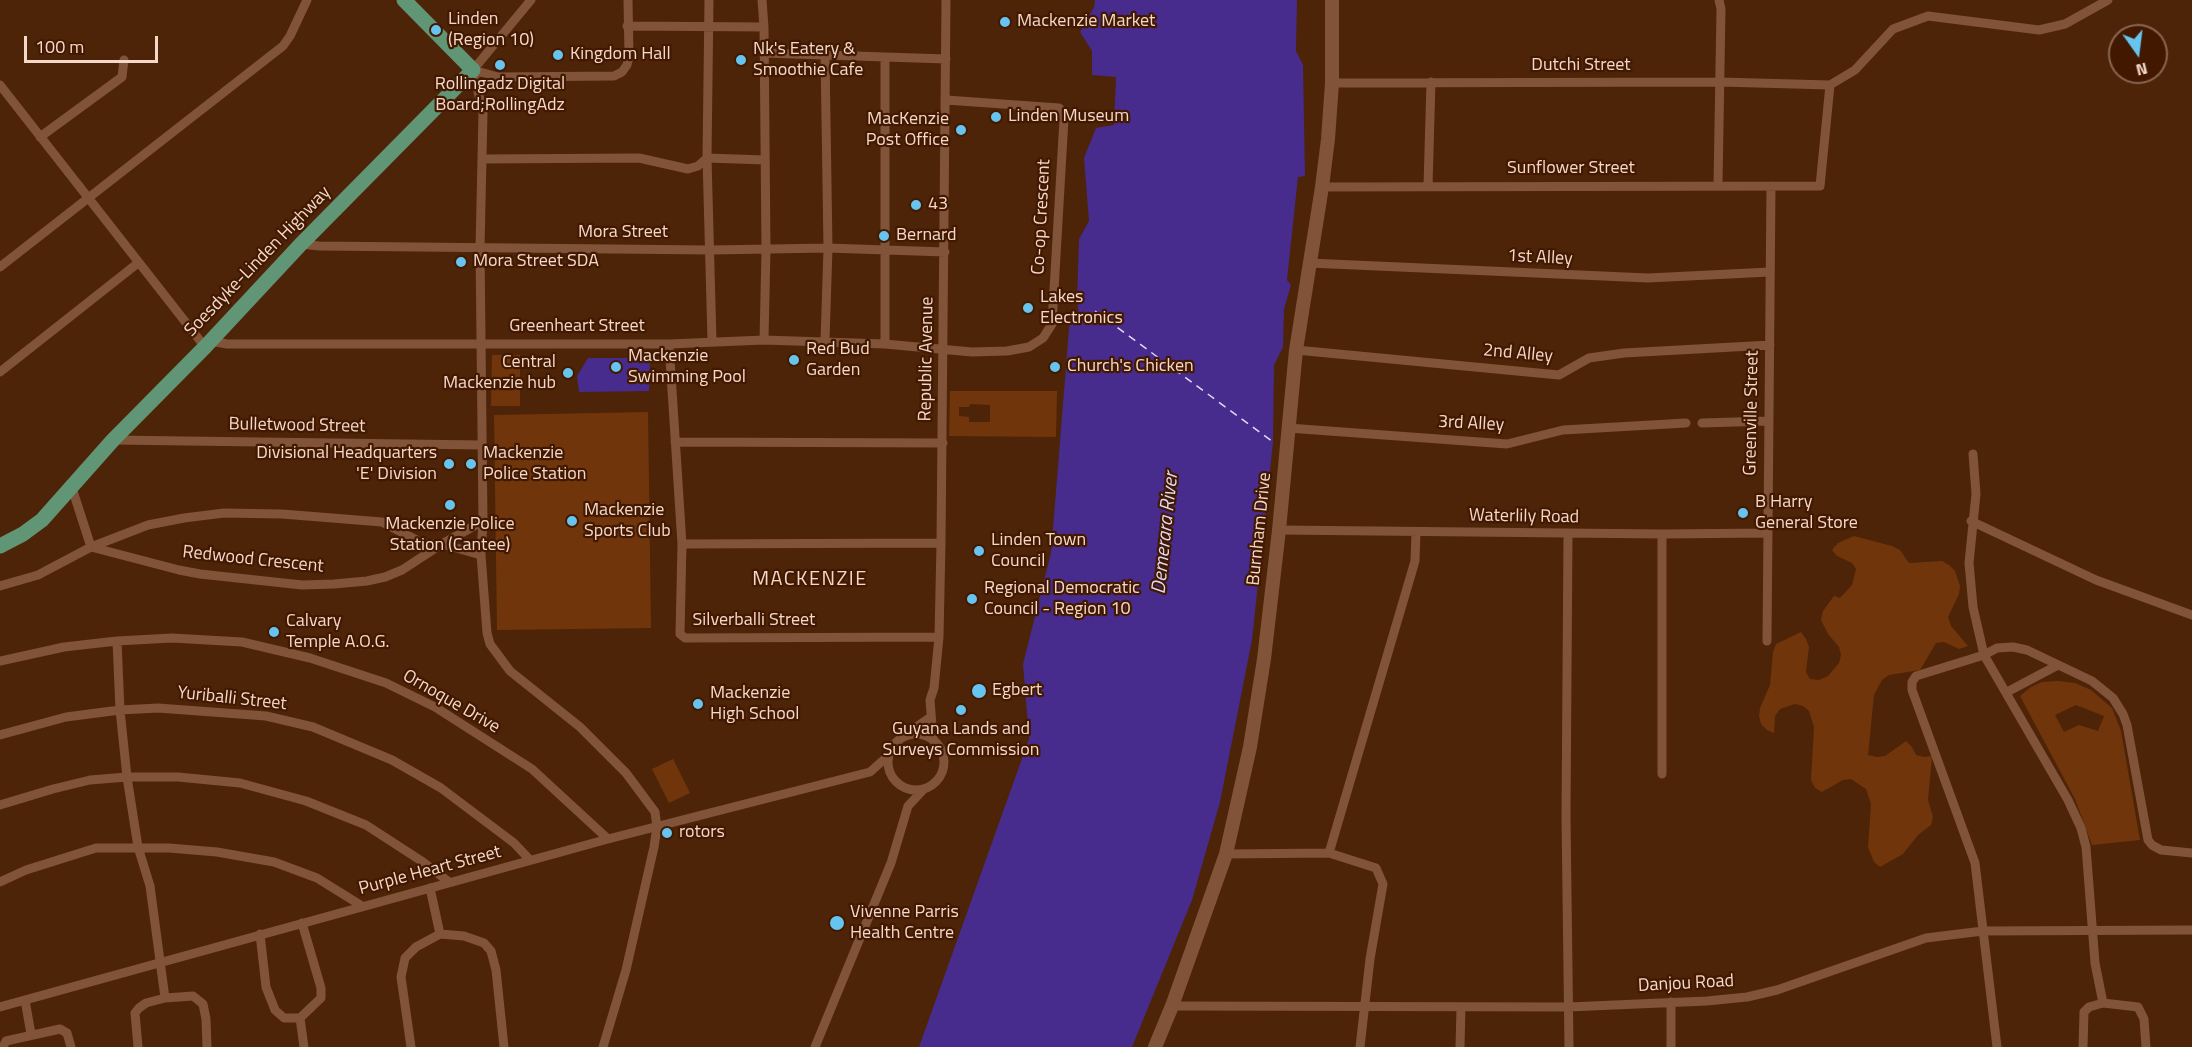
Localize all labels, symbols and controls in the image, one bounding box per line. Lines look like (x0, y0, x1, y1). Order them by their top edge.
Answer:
place label: Linden (Region 10) (448, 9, 534, 52)
place label: Mackenzie Market (1017, 11, 1155, 33)
marker: Mackenzie Market (998, 15, 1012, 29)
marker: Linden (Region 10) (429, 23, 443, 37)
scale bar (27, 24, 160, 62)
north arrow (2108, 24, 2168, 84)
text: 100 m (35, 33, 84, 60)
place label: Nk's Eatery & Smoothie Cafe (753, 39, 863, 82)
place label: Kingdom Hall (570, 44, 671, 66)
marker: Kingdom Hall (551, 48, 565, 62)
marker: Nk's Eatery & Smoothie Cafe (734, 53, 748, 67)
street label: Dutchi Street (1531, 55, 1631, 77)
text: N (2134, 57, 2150, 83)
marker: Rollingadz Digital Board;RollingAdz (493, 58, 507, 72)
place label: Rollingadz Digital Board;RollingAdz (435, 74, 565, 116)
place label: Linden Museum (1008, 106, 1129, 128)
place label: MacKenzie Post Office (866, 109, 949, 152)
marker: Linden Museum (989, 110, 1003, 124)
marker: MacKenzie Post Office (954, 123, 968, 137)
street label: Sunflower Street (1507, 158, 1635, 180)
street label: Co-op Crescent (1028, 159, 1056, 275)
street label: Soesdyke-Linden Highway (180, 182, 336, 342)
place label: 43 (928, 194, 948, 216)
marker: 43 (909, 198, 923, 212)
street label: Mora Street (578, 222, 668, 244)
place label: Bernard (896, 225, 957, 247)
marker: Bernard (877, 229, 891, 243)
street label: 1st Alley (1507, 246, 1573, 270)
place label: Mora Street SDA (473, 251, 599, 273)
marker: Mora Street SDA (454, 255, 468, 269)
place label: Lakes Electronics (1040, 287, 1123, 330)
street label: Republic Avenue (915, 296, 939, 422)
marker: Lakes Electronics (1021, 301, 1035, 315)
street label: Greenheart Street (509, 316, 645, 338)
place label: Red Bud Garden (806, 339, 870, 382)
street label: 2nd Alley (1482, 340, 1554, 368)
place label: Mackenzie Swimming Pool (628, 346, 746, 388)
street label: Greenville Street (1740, 350, 1764, 476)
place label: Central Mackenzie hub (443, 352, 556, 394)
marker: Red Bud Garden (787, 353, 801, 367)
place label: Church's Chicken (1067, 356, 1194, 378)
marker: Mackenzie Swimming Pool (609, 360, 623, 374)
marker: Church's Chicken (1048, 360, 1062, 374)
marker: Central Mackenzie hub (561, 366, 575, 380)
street label: 3rd Alley (1437, 411, 1505, 437)
street label: Bulletwood Street (228, 414, 366, 438)
place label: Divisional Headquarters 'E' Division (256, 443, 437, 486)
place label: Mackenzie Police Station (483, 443, 586, 486)
marker: Divisional Headquarters 'E' Division (442, 457, 456, 471)
marker: Mackenzie Police Station (464, 457, 478, 471)
water label: Demerara River (1148, 471, 1184, 595)
street label: Burnham Drive (1243, 471, 1277, 587)
place label: B Harry General Store (1755, 492, 1858, 534)
marker: Mackenzie Police Station (Cantee) (443, 498, 457, 512)
place label: Mackenzie Sports Club (584, 500, 671, 542)
street label: Waterlily Road (1469, 505, 1579, 529)
marker: B Harry General Store (1736, 506, 1750, 520)
place label: Mackenzie Police Station (Cantee) (385, 514, 515, 556)
marker: Mackenzie Sports Club (565, 514, 579, 528)
place label: Linden Town Council (991, 530, 1086, 572)
street label: Redwood Crescent (181, 542, 325, 578)
marker: Linden Town Council (972, 544, 986, 558)
district label: MACKENZIE (752, 568, 868, 592)
place label: Regional Democratic Council - Region 10 (984, 578, 1140, 620)
marker: Regional Democratic Council - Region 10 (965, 592, 979, 606)
street label: Silverballi Street (693, 610, 815, 632)
place label: Calvary Temple A.O.G. (286, 611, 389, 654)
marker: Calvary Temple A.O.G. (267, 625, 281, 639)
street label: Ornoque Drive (399, 665, 503, 739)
place label: Egbert (992, 680, 1042, 702)
marker: Egbert (970, 682, 988, 700)
street label: Yuriballi Street (176, 683, 288, 715)
place label: Mackenzie High School (710, 683, 799, 726)
marker: Mackenzie High School (691, 697, 705, 711)
marker: Guyana Lands and Surveys Commission (954, 703, 968, 717)
place label: Guyana Lands and Surveys Commission (883, 719, 1039, 762)
place label: rotors (679, 822, 725, 844)
marker: rotors (660, 826, 674, 840)
street label: Purple Heart Street (357, 842, 503, 900)
place label: Vivenne Parris Health Centre (850, 902, 959, 944)
marker: Vivenne Parris Health Centre (828, 914, 846, 932)
street label: Danjou Road (1637, 971, 1735, 997)

